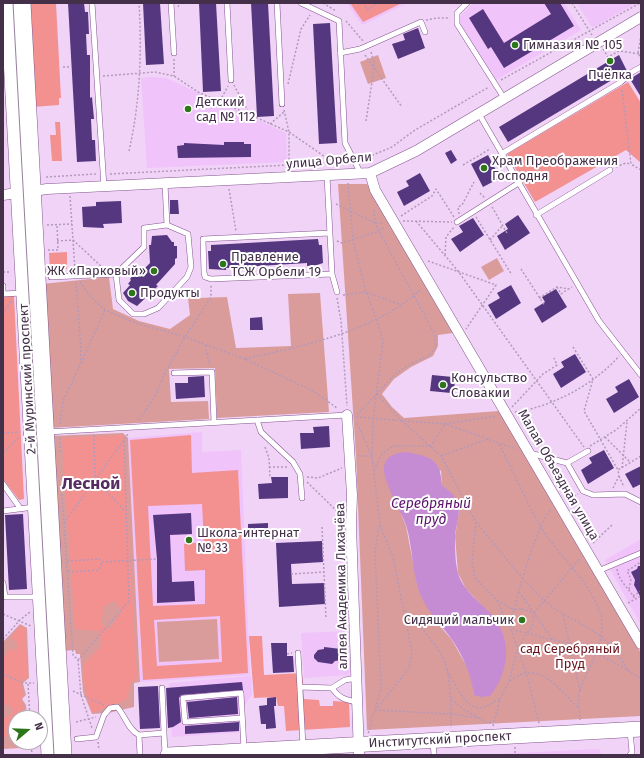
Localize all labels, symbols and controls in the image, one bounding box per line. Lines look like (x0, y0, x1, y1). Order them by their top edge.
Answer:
place label: Гимназия № 105 (523, 37, 622, 53)
marker: Гимназия № 105 (510, 40, 520, 50)
marker: Пчёлка (605, 56, 615, 66)
place label: Пчёлка (588, 67, 632, 83)
place label: Детский сад № 112 (196, 94, 255, 125)
marker: Детский сад № 112 (183, 104, 193, 114)
street label: улица Орбели (285, 149, 373, 173)
place label: Храм Преображения Господня (492, 153, 618, 184)
marker: Храм Преображения Господня (479, 163, 489, 173)
place label: Правление ТСЖ Орбели 19 (231, 249, 321, 280)
marker: Правление ТСЖ Орбели 19 (218, 259, 228, 269)
place label: ЖК «Парковый» (47, 263, 146, 279)
marker: ЖК «Парковый» (149, 266, 159, 276)
place label: Продукты (140, 285, 200, 301)
marker: Продукты (127, 288, 137, 298)
street label: 2-й Муринский проспект (16, 303, 40, 455)
place label: Консульство Словакии (451, 370, 527, 401)
marker: Консульство Словакии (438, 380, 448, 390)
street label: Малая Объездная улица (514, 407, 602, 543)
district label: Лесной (62, 474, 120, 494)
water label: Серебряный пруд (391, 496, 471, 528)
street label: аллея Академика Лихачёва (333, 503, 351, 669)
place label: Школа-интернат № 33 (197, 525, 299, 556)
marker: Школа-интернат № 33 (184, 535, 194, 545)
place label: Сидящий мальчик (404, 612, 514, 628)
marker: Сидящий мальчик (517, 615, 527, 625)
park label: сад Серебряный Пруд (520, 641, 620, 672)
north arrow (8, 710, 48, 750)
text: N (32, 721, 46, 732)
street label: Институтский проспект (368, 728, 512, 752)

